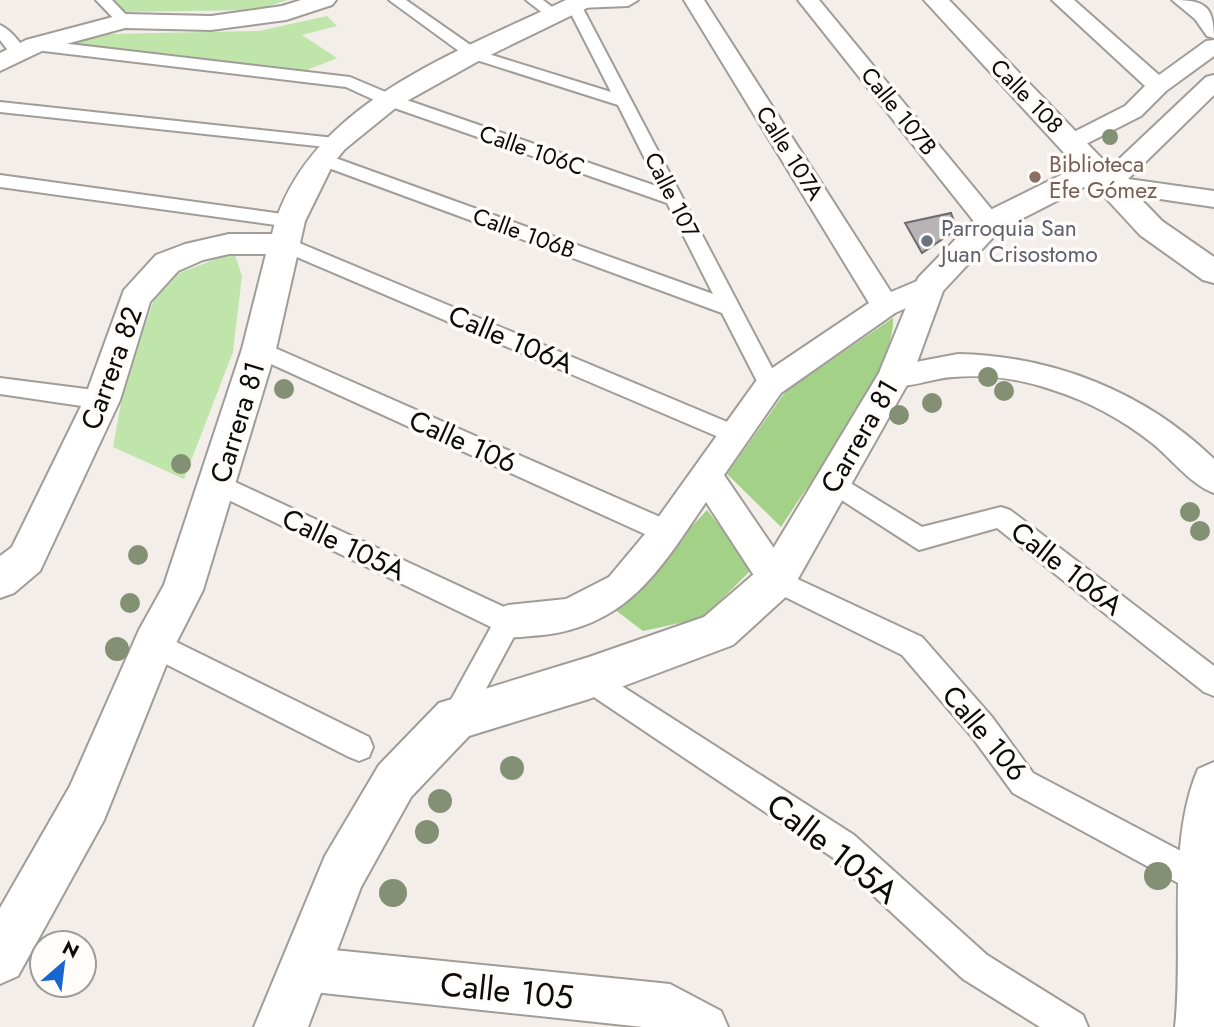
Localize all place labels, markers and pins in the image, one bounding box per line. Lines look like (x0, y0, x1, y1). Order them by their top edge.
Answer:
place label: Biblioteca Efe Gómez (1049, 147, 1158, 207)
marker: Biblioteca Efe Gómez (1027, 169, 1043, 185)
place label: Parroquia San Juan Crisostomo (938, 211, 1098, 271)
marker: Parroquia San Juan Crisostomo (919, 233, 935, 249)

